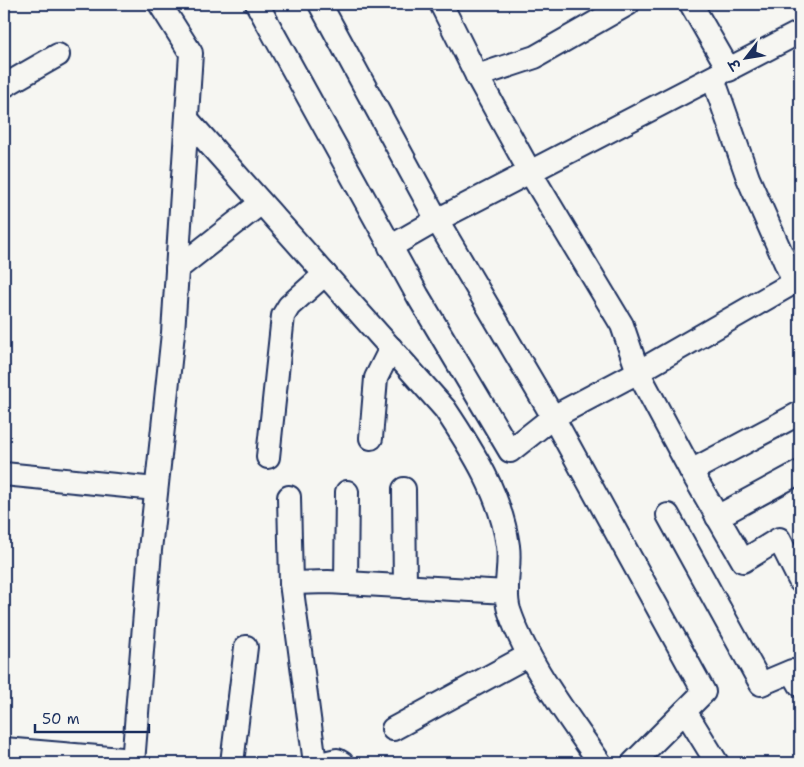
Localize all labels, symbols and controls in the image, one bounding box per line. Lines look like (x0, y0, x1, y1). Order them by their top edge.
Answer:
north arrow (722, 32, 772, 82)
text: उ (724, 55, 746, 75)
scale bar (35, 702, 149, 734)
text: 50 m (42, 709, 80, 729)

